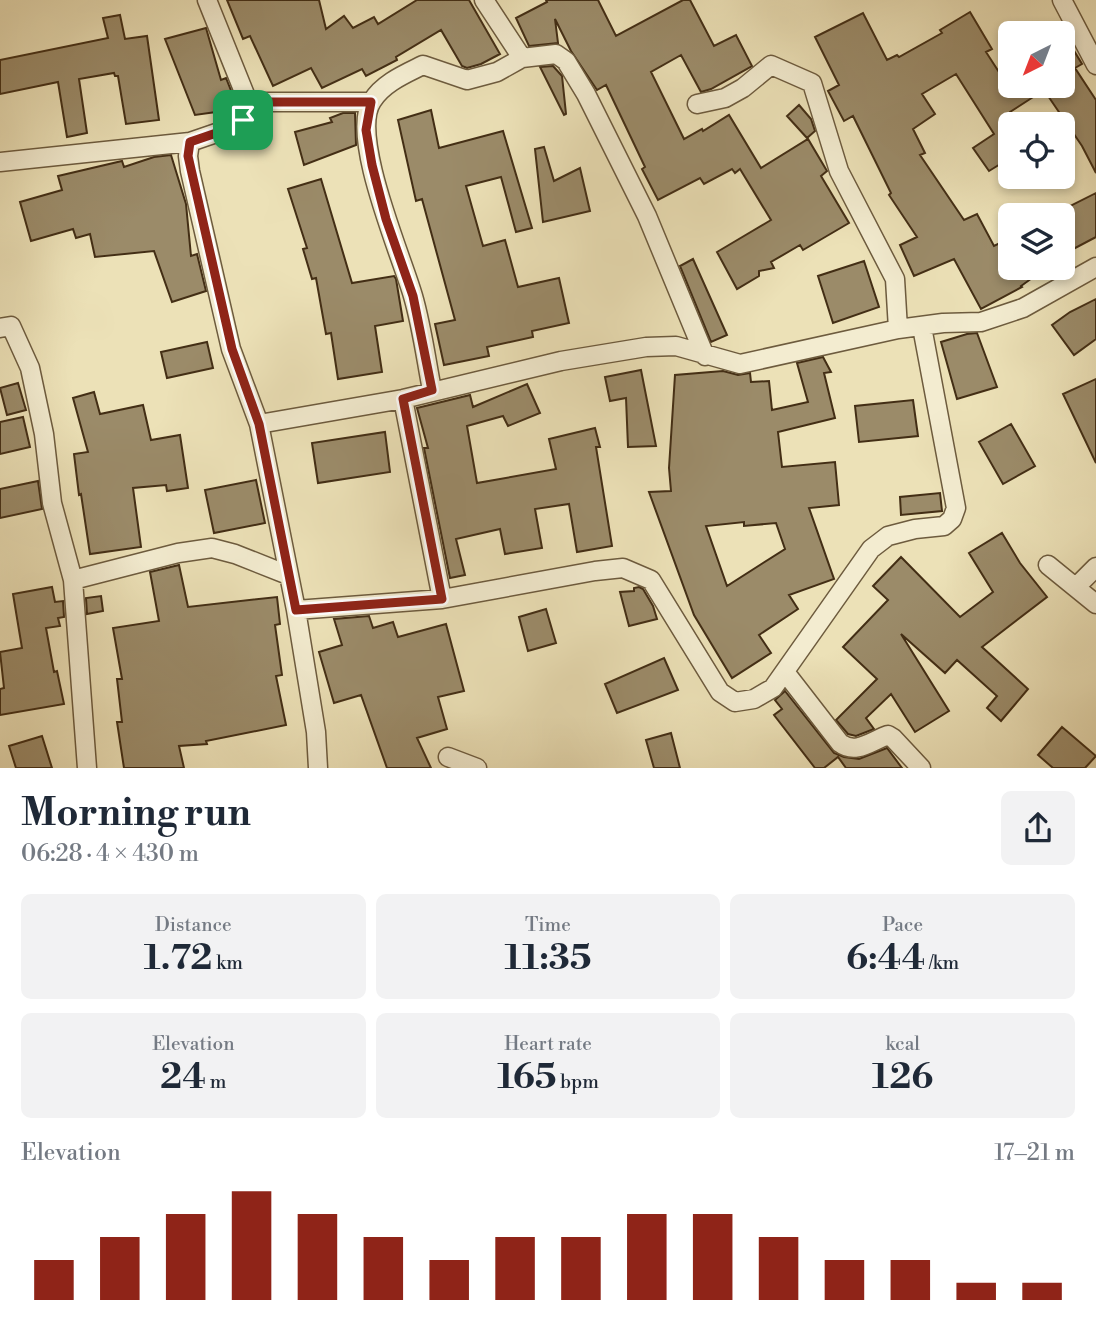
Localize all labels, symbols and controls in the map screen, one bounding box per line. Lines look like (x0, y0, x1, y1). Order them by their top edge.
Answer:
north arrow (998, 21, 1074, 98)
map controls (998, 21, 1075, 280)
pin (213, 90, 273, 150)
icon: arrive (224, 101, 262, 139)
button: locate (998, 112, 1075, 189)
button: layers (998, 203, 1075, 280)
text: Morning run (21, 790, 251, 837)
button: share (1001, 791, 1075, 865)
text: 06:28 · 4 × 430 m (21, 840, 199, 868)
text: Distance (155, 913, 232, 937)
text: Time (525, 913, 571, 937)
text: Pace (882, 913, 923, 937)
text: 1.72 (144, 937, 212, 980)
text: 11:35 (504, 937, 592, 980)
text: 6:44 (846, 937, 925, 980)
text: km (212, 951, 243, 975)
text: /km (925, 951, 959, 975)
text: Elevation (152, 1032, 234, 1056)
text: Heart rate (504, 1032, 592, 1056)
text: kcal (885, 1032, 920, 1056)
text: 24 (160, 1056, 206, 1099)
text: 165 (497, 1056, 556, 1099)
text: 126 (872, 1056, 933, 1099)
text: m (206, 1070, 226, 1094)
text: bpm (556, 1070, 599, 1094)
text: Elevation (21, 1139, 121, 1167)
text: 17–21 m (994, 1139, 1075, 1167)

